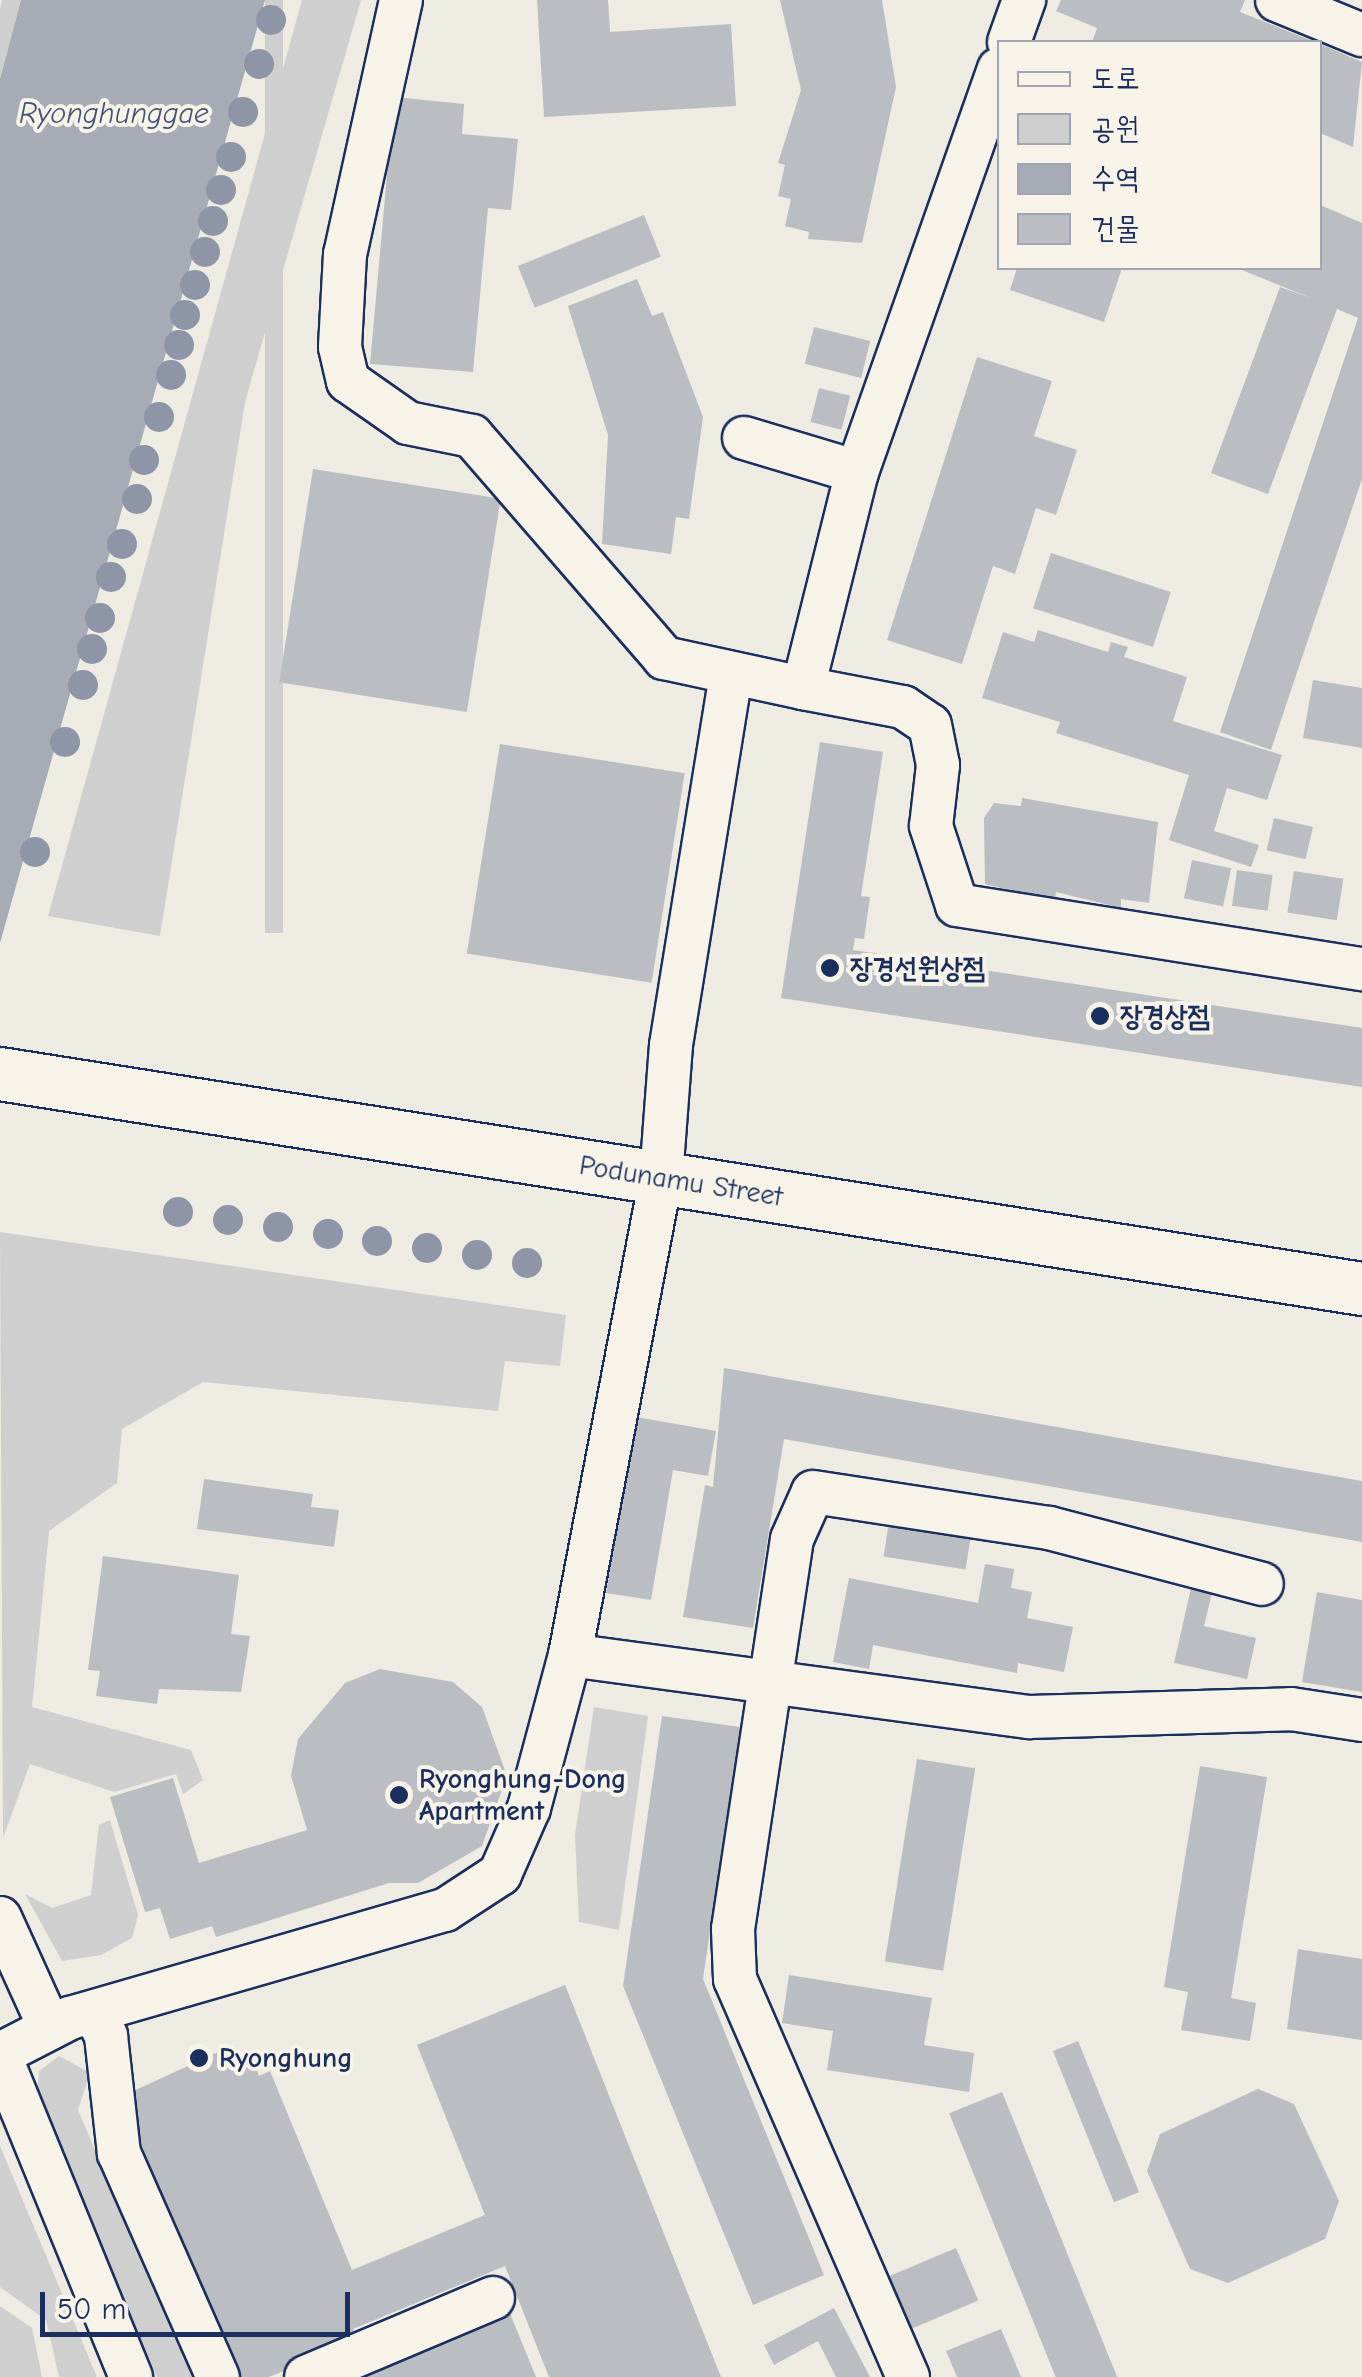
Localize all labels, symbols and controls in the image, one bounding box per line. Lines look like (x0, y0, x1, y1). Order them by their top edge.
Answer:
legend (997, 40, 1322, 270)
text: 도로 (1091, 61, 1139, 96)
water label: Ryonghunggae (19, 96, 209, 132)
text: 공원 (1091, 111, 1139, 146)
text: 수역 (1091, 161, 1139, 196)
text: 건물 (1091, 211, 1139, 246)
place label: 장경선원상점 (850, 951, 985, 985)
marker: 장경선원상점 (819, 957, 841, 979)
place label: 장경상점 (1120, 999, 1210, 1033)
marker: 장경상점 (1089, 1005, 1111, 1027)
street label: Podunamu Street (577, 1148, 785, 1214)
place label: Ryonghung-Dong Apartment (419, 1762, 626, 1828)
marker: Ryonghung-Dong Apartment (388, 1784, 410, 1806)
place label: Ryonghung (219, 2041, 353, 2075)
marker: Ryonghung (188, 2047, 210, 2069)
scale bar (45, 2272, 355, 2334)
text: 50 m (57, 2292, 126, 2327)

